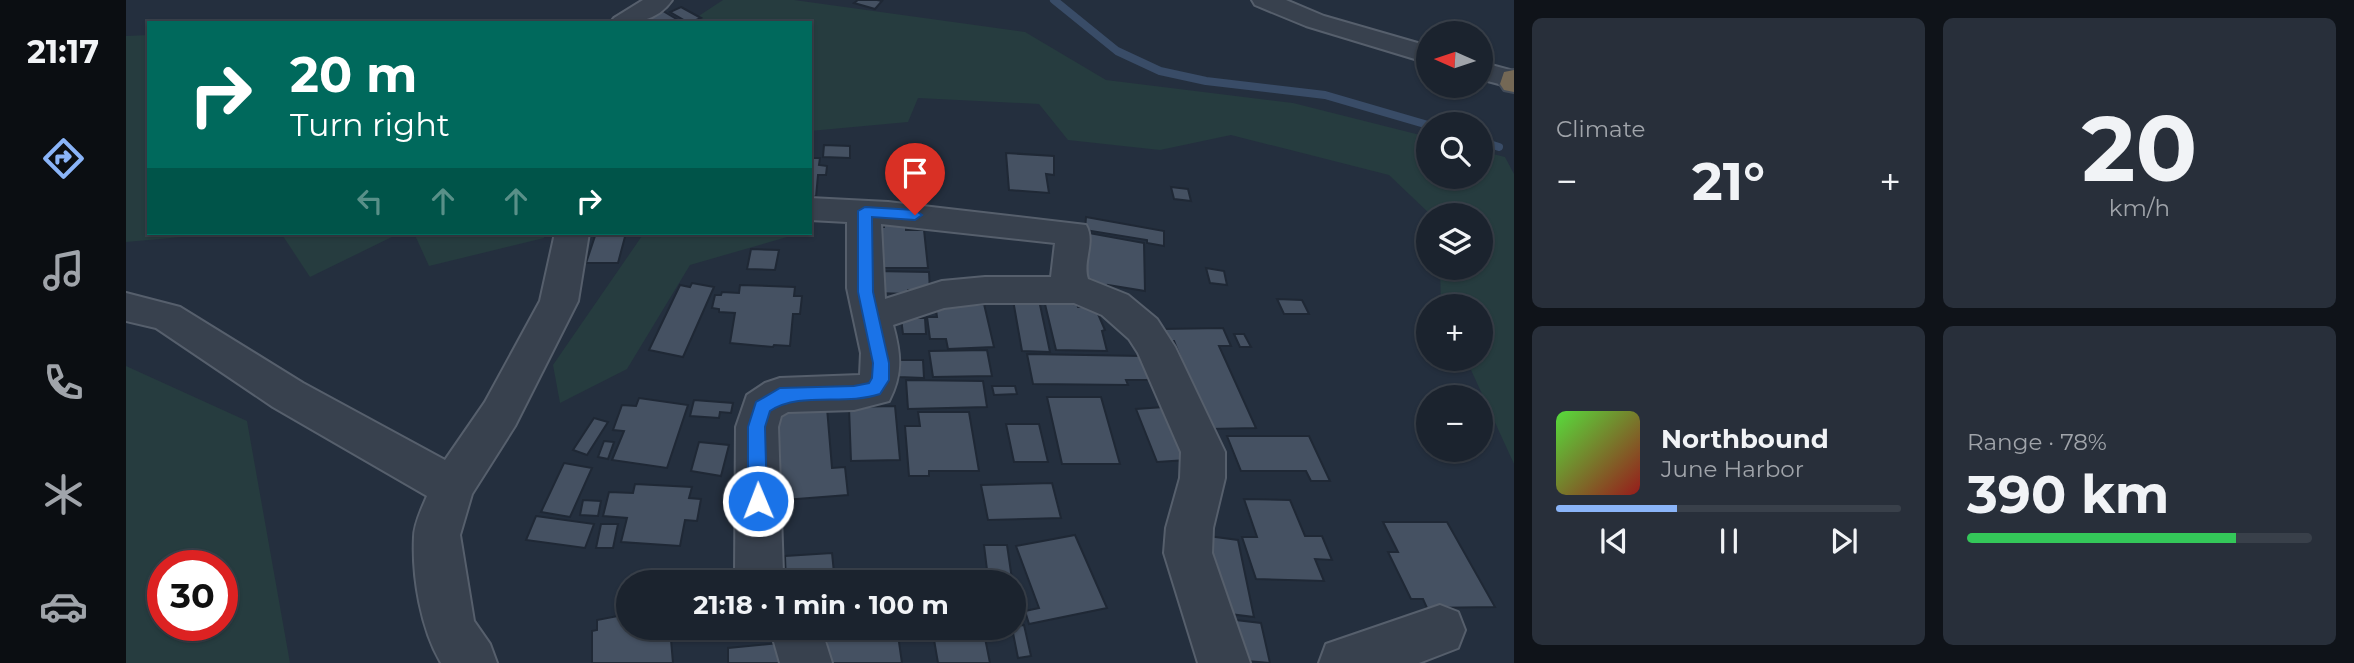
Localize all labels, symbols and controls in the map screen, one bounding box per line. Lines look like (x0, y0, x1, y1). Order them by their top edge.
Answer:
north arrow (1416, 21, 1493, 98)
map controls (1416, 21, 1493, 462)
text: 21:17 (27, 32, 99, 71)
text: 20 m (290, 45, 417, 104)
icon: right (175, 49, 266, 140)
text: 20 (2082, 93, 2197, 204)
text: Turn right (290, 105, 450, 144)
button: search (1416, 112, 1493, 189)
text: Climate (1556, 115, 1645, 143)
icon: directions (39, 134, 88, 183)
pin (885, 143, 945, 215)
text: 21° (1692, 150, 1765, 213)
icon: arrive (896, 154, 934, 192)
text: − (1556, 158, 1578, 205)
text: + (1879, 158, 1901, 205)
icon: left (351, 182, 389, 220)
icon: ahead (424, 182, 462, 220)
icon: ahead (497, 182, 535, 220)
icon: right (570, 182, 608, 220)
text: km/h (2109, 194, 2170, 222)
button: layers (1416, 203, 1493, 280)
icon: music (39, 246, 88, 295)
button: + (1416, 294, 1493, 371)
icon: phone (39, 358, 88, 407)
button: − (1416, 385, 1493, 462)
text: Northbound (1661, 423, 1829, 455)
text: Range · 78% (1967, 428, 2107, 456)
text: June Harbor (1661, 455, 1804, 483)
text: 390 km (1967, 463, 2169, 526)
position arrow (721, 464, 795, 538)
icon: climate (39, 470, 88, 519)
icon: previous (1595, 522, 1633, 560)
icon: pause (1710, 522, 1748, 560)
icon: next (1825, 522, 1863, 560)
speed limit sign: 30 (147, 550, 238, 641)
icon: car (39, 582, 88, 631)
text: 21:18 · 1 min · 100 m (693, 589, 949, 621)

